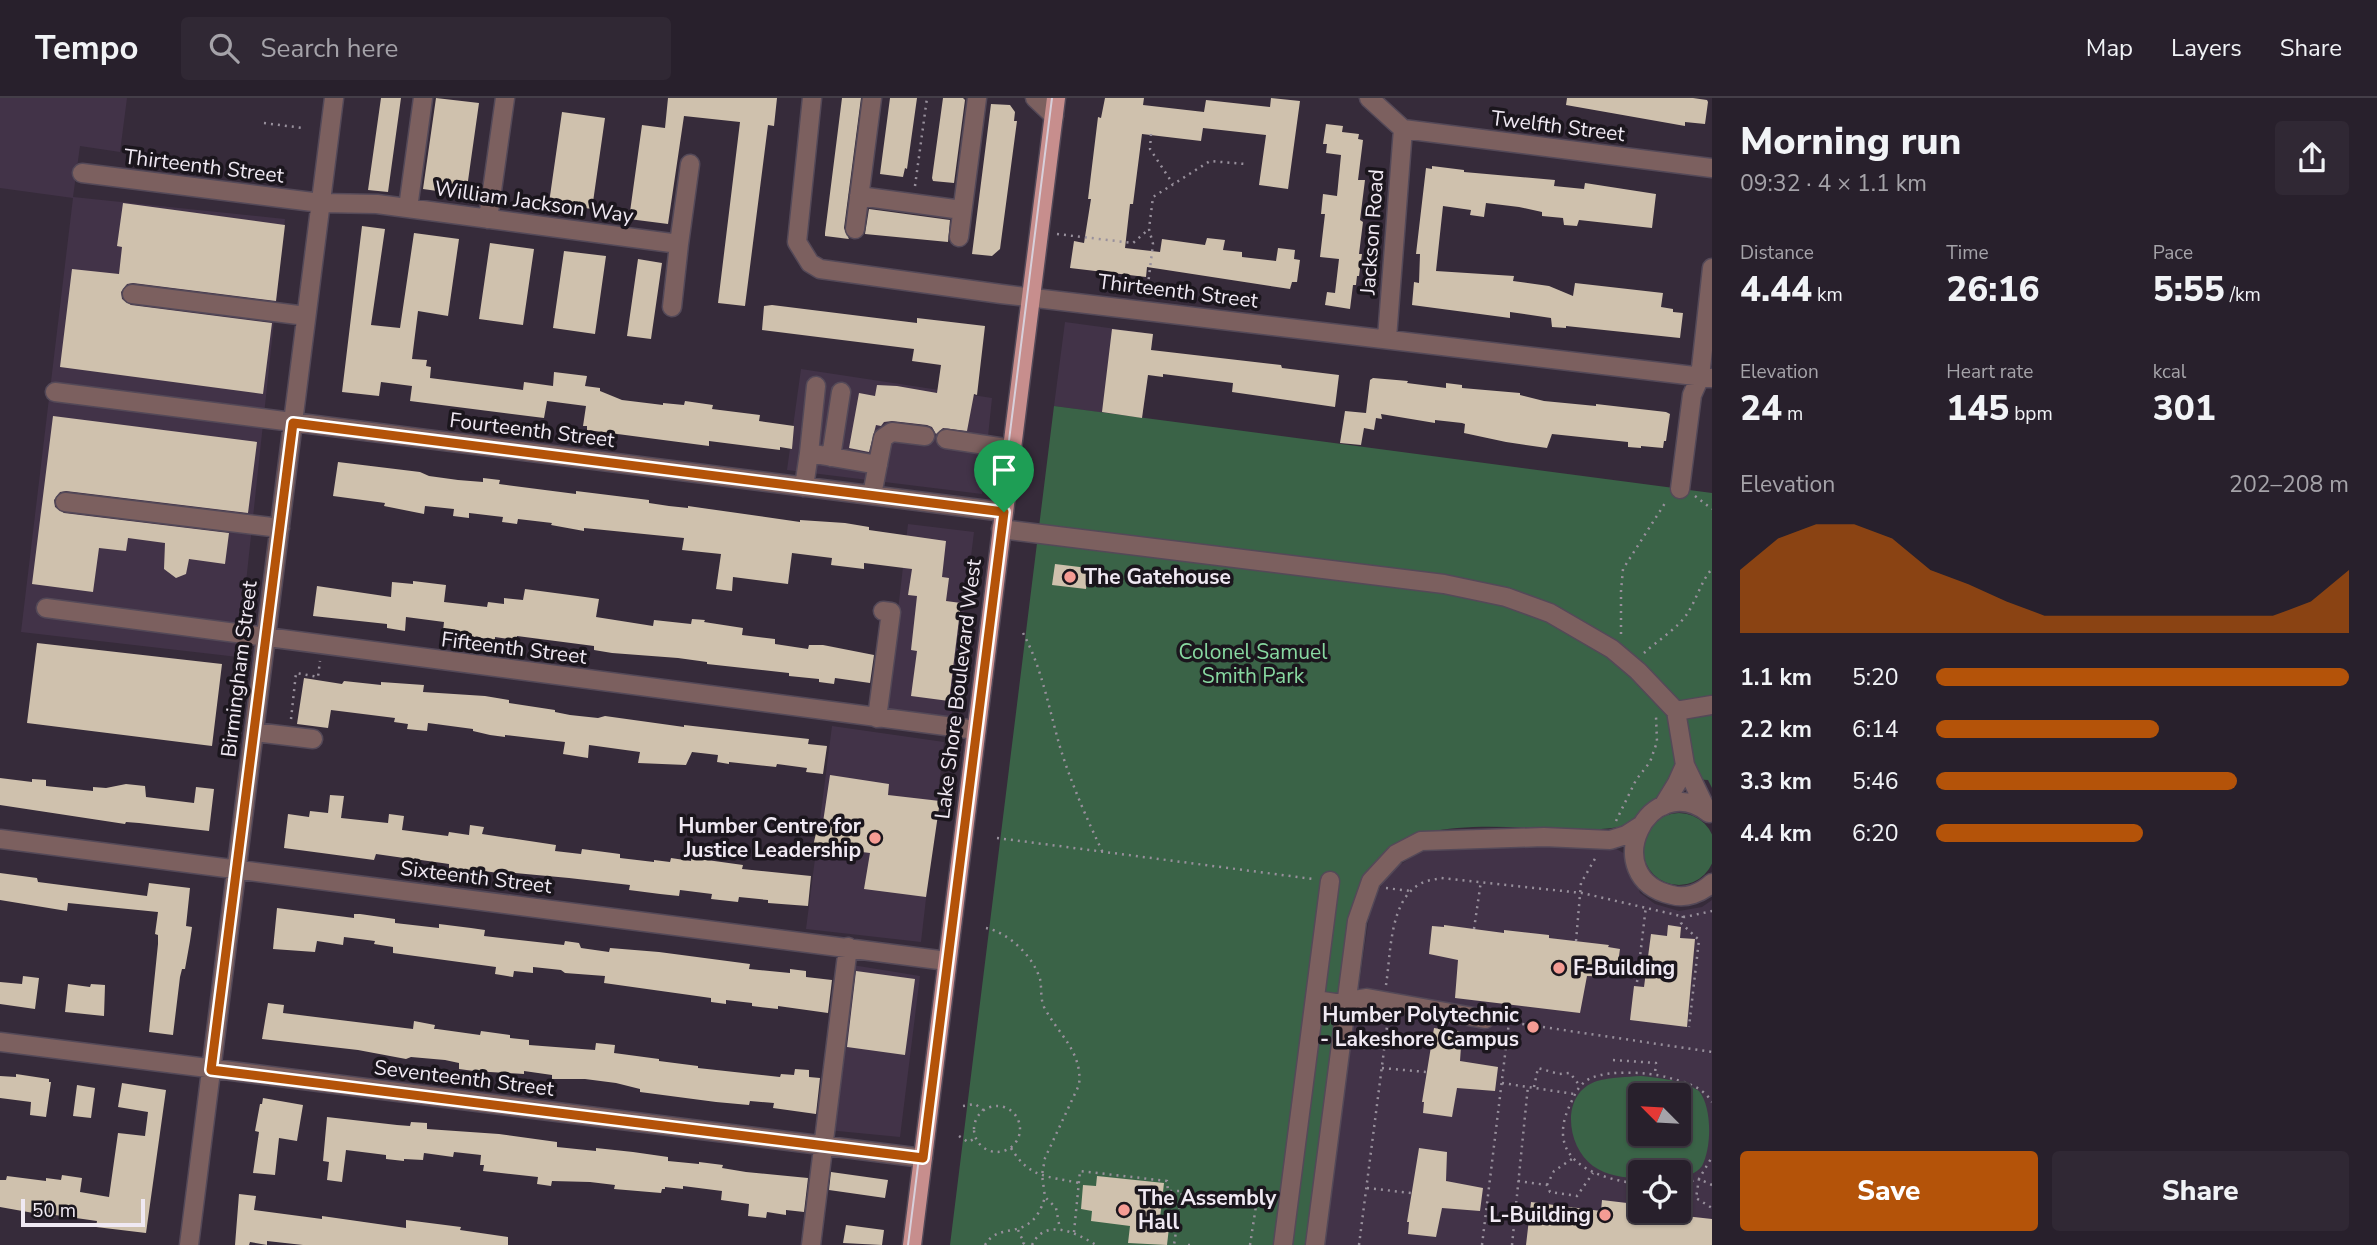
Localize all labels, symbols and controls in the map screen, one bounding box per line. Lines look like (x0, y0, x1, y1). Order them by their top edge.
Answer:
search box (181, 17, 671, 80)
text: Tempo (35, 26, 139, 71)
icon: search (205, 29, 243, 67)
text: Search here (261, 31, 398, 66)
text: Map (2086, 32, 2133, 64)
text: Layers (2171, 32, 2242, 64)
text: Share (2280, 32, 2342, 64)
street label: Twelfth Street (1490, 104, 1627, 148)
text: Morning run (1740, 116, 1961, 167)
button: share (2275, 121, 2349, 195)
street label: Thirteenth Street (122, 142, 286, 190)
street label: Jackson Road (1354, 168, 1390, 297)
text: 09:32 · 4 × 1.1 km (1740, 168, 1927, 199)
street label: William Jackson Way (433, 174, 635, 230)
text: Distance (1740, 240, 1814, 266)
text: Time (1946, 240, 1989, 266)
text: Pace (2153, 240, 2193, 266)
text: 4.44 (1740, 266, 1812, 313)
text: 26:16 (1946, 266, 2039, 313)
text: 5:55 (2153, 266, 2225, 313)
street label: Thirteenth Street (1096, 267, 1260, 315)
text: km (1812, 282, 1843, 308)
text: /km (2225, 282, 2261, 308)
text: Elevation (1740, 359, 1819, 385)
text: Heart rate (1946, 359, 2033, 385)
text: kcal (2153, 359, 2186, 385)
text: 24 (1740, 385, 1782, 432)
text: 145 (1946, 385, 2009, 432)
text: 301 (2153, 385, 2216, 432)
text: m (1782, 401, 1803, 427)
text: bpm (2009, 401, 2053, 427)
street label: Fourteenth Street (448, 406, 617, 454)
pin (974, 440, 1034, 512)
icon: arrive (985, 451, 1023, 489)
text: Elevation (1740, 469, 1835, 500)
text: 202–208 m (2229, 469, 2349, 500)
street label: Lake Shore Boulevard West (928, 557, 988, 821)
place label: The Gatehouse (1084, 563, 1231, 591)
marker: The Gatehouse (1062, 569, 1078, 585)
street label: Birmingham Street (214, 579, 264, 759)
street label: Fifteenth Street (440, 625, 589, 671)
park label: Colonel Samuel Smith Park (1179, 638, 1328, 690)
text: 1.1 km (1740, 662, 1812, 693)
text: 5:20 (1852, 662, 1899, 693)
text: 2.2 km (1740, 714, 1812, 745)
text: 6:14 (1852, 714, 1899, 745)
text: 3.3 km (1740, 766, 1812, 797)
text: 5:46 (1852, 766, 1899, 797)
place label: Humber Centre for Justice Leadership (678, 812, 862, 864)
text: 4.4 km (1740, 818, 1812, 849)
text: 6:20 (1852, 818, 1899, 849)
marker: Humber Centre for Justice Leadership (867, 830, 883, 846)
street label: Sixteenth Street (399, 854, 554, 900)
place label: F-Building (1573, 954, 1675, 982)
marker: F-Building (1551, 960, 1567, 976)
place label: Humber Polytechnic - Lakeshore Campus (1320, 1001, 1519, 1053)
marker: Humber Polytechnic - Lakeshore Campus (1525, 1019, 1541, 1035)
street label: Seventeenth Street (372, 1053, 556, 1103)
north arrow (1628, 1083, 1690, 1146)
map controls (1628, 1083, 1691, 1223)
button: Save (1740, 1151, 2038, 1231)
button: Share (2052, 1151, 2349, 1231)
button: locate (1628, 1160, 1691, 1223)
place label: The Assembly Hall (1138, 1184, 1277, 1236)
scale bar (21, 1196, 145, 1228)
text: 50 m (32, 1198, 76, 1224)
place label: L-Building (1489, 1201, 1591, 1229)
marker: The Assembly Hall (1116, 1202, 1132, 1218)
marker: L-Building (1597, 1207, 1613, 1223)

